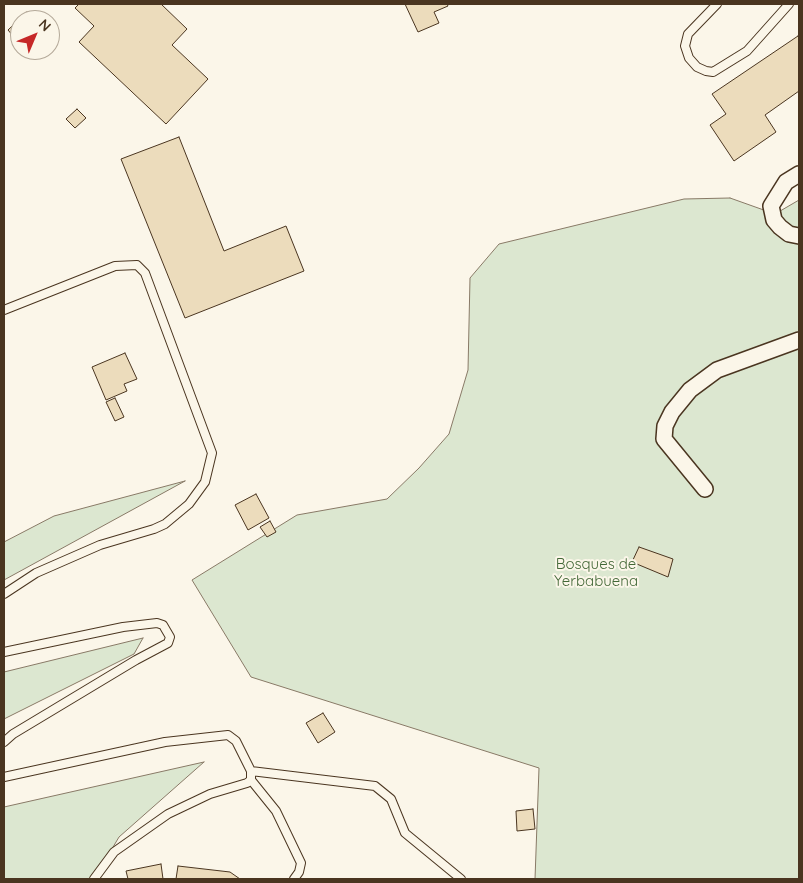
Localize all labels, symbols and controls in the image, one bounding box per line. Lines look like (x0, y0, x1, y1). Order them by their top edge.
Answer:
north arrow (10, 10, 60, 60)
text: N (35, 15, 55, 35)
park label: Bosques de Yerbabuena (554, 555, 638, 590)

